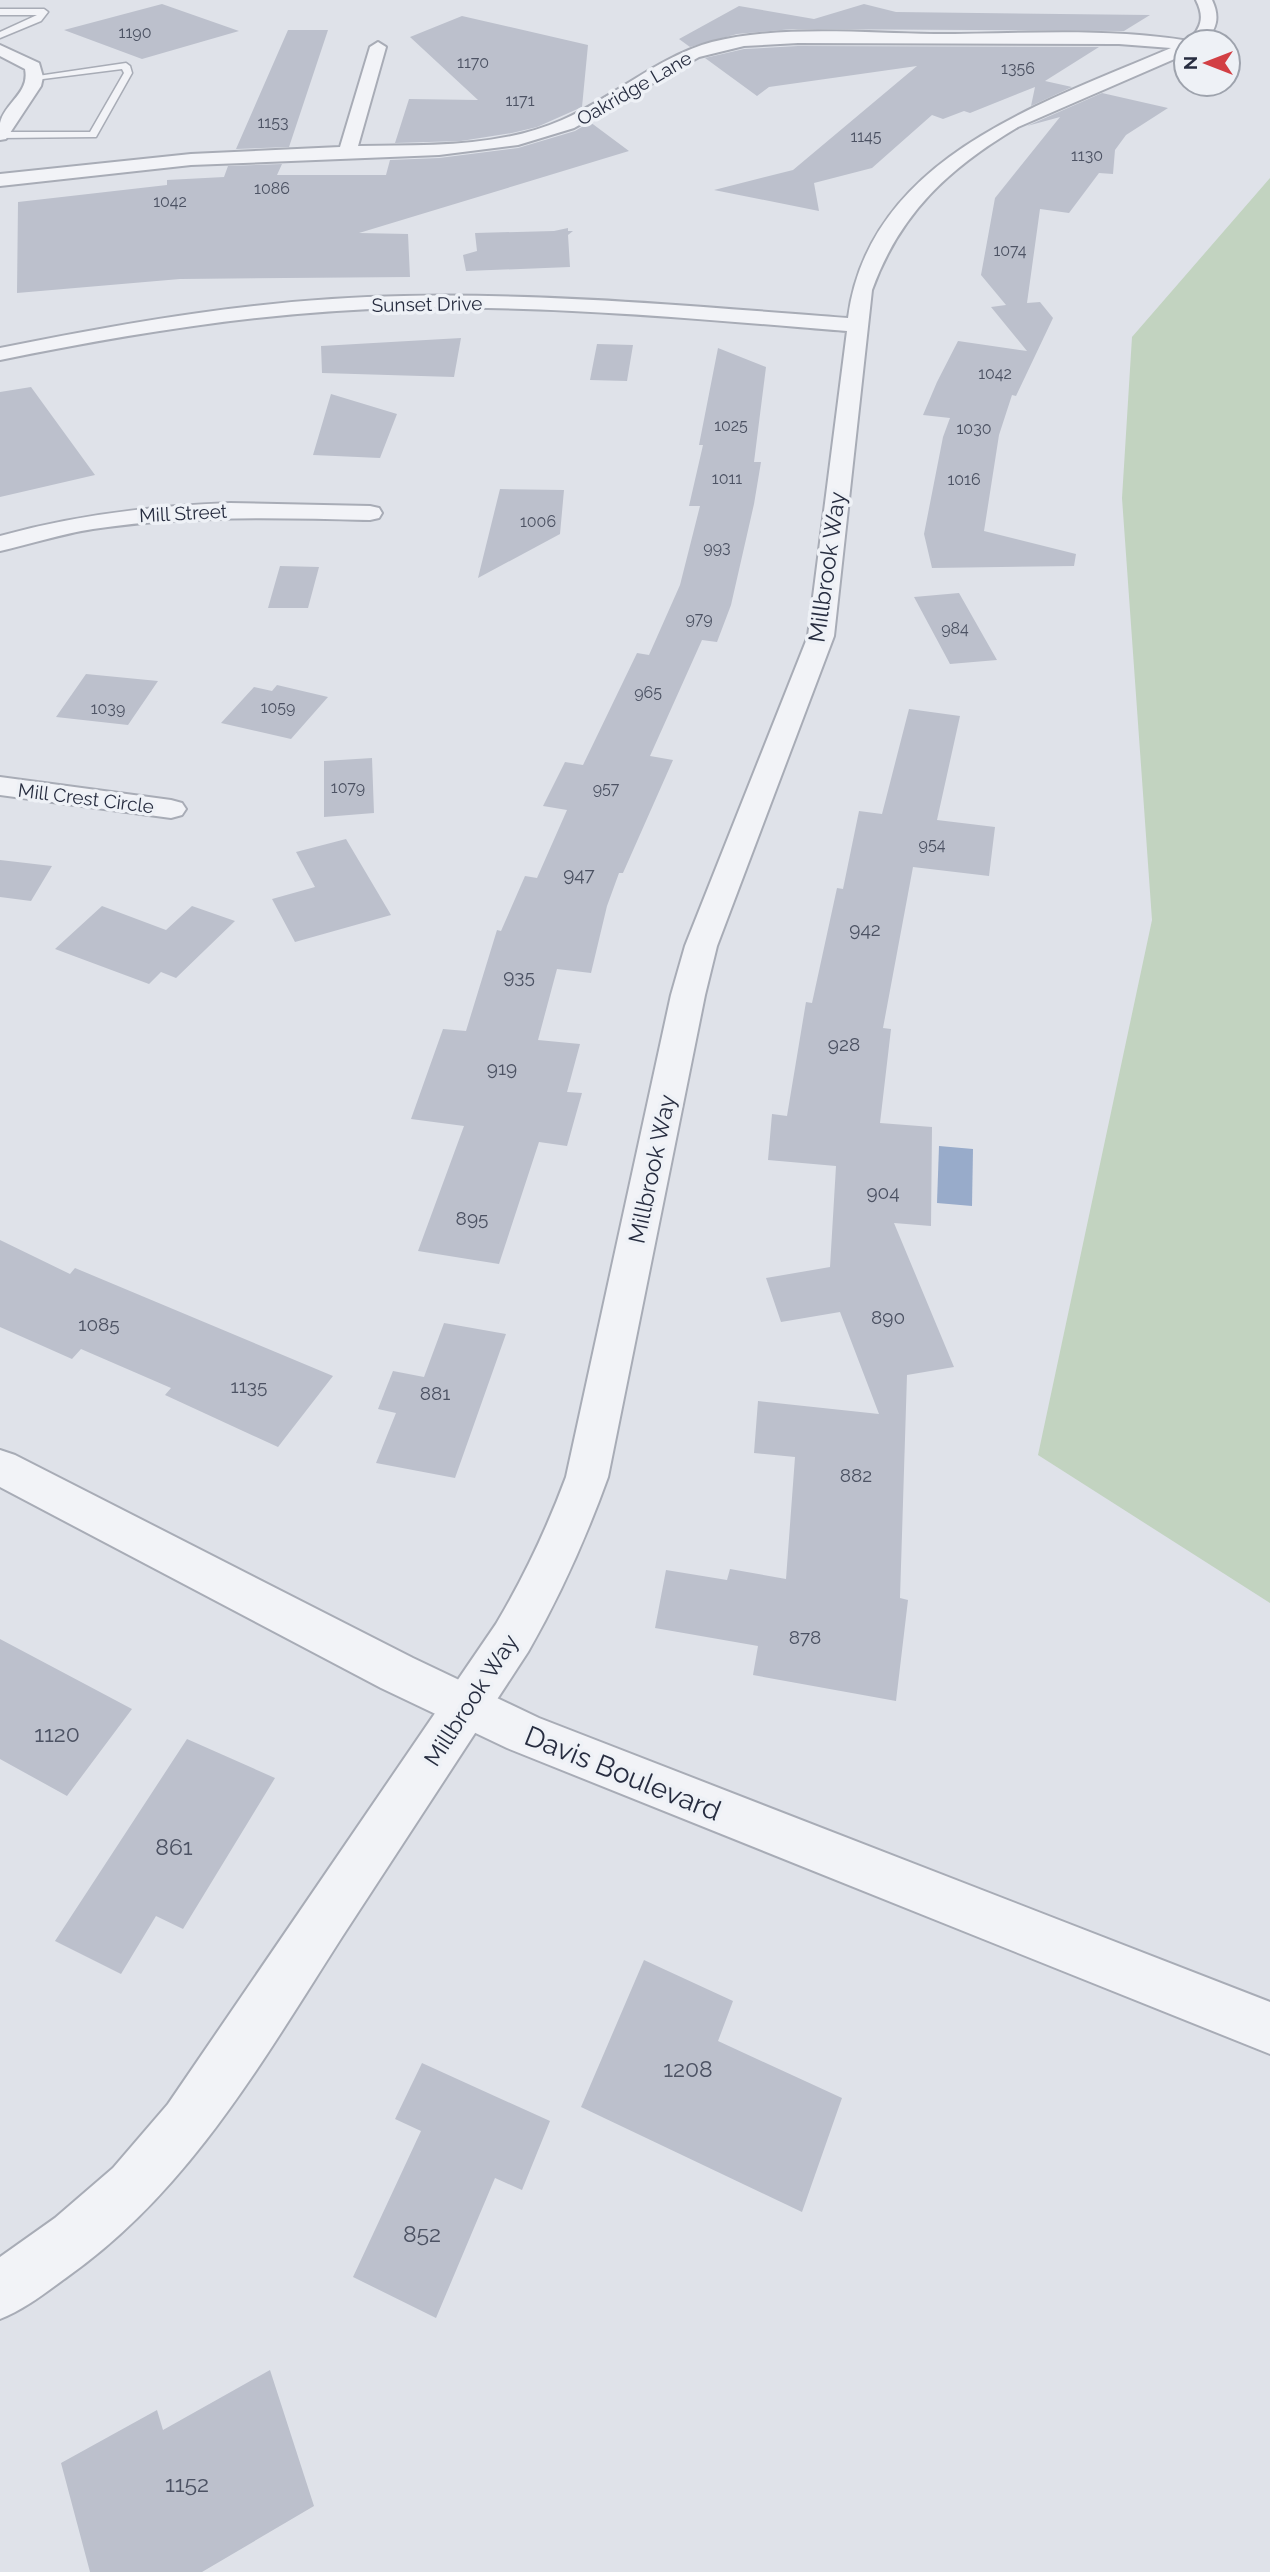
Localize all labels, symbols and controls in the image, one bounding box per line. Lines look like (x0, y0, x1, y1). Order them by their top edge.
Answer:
house number: 1190 (119, 23, 151, 42)
north arrow (1172, 28, 1242, 98)
street label: Oakridge Lane (573, 46, 695, 130)
house number: 1170 (457, 53, 489, 72)
text: N (1179, 56, 1201, 70)
house number: 1356 (1001, 59, 1035, 78)
house number: 1171 (505, 91, 535, 110)
house number: 1153 (258, 113, 288, 132)
house number: 1145 (850, 127, 882, 146)
house number: 1130 (1071, 146, 1103, 165)
house number: 1086 (254, 179, 290, 198)
house number: 1042 (153, 192, 187, 211)
house number: 1074 (994, 241, 1027, 260)
street label: Sunset Drive (371, 292, 483, 316)
house number: 1042 (978, 364, 1012, 383)
house number: 1025 (714, 416, 748, 435)
house number: 1030 (957, 419, 991, 438)
house number: 1011 (712, 469, 742, 488)
house number: 1016 (947, 470, 981, 489)
street label: Millbrook Way (803, 490, 850, 644)
street label: Mill Street (138, 500, 228, 526)
house number: 1006 (520, 512, 556, 531)
house number: 993 (703, 538, 731, 557)
house number: 979 (685, 609, 713, 628)
house number: 984 (941, 619, 969, 638)
house number: 965 (634, 683, 662, 702)
house number: 1059 (261, 698, 295, 717)
house number: 1039 (91, 699, 125, 718)
house number: 1079 (331, 778, 365, 797)
street label: Mill Crest Circle (17, 779, 155, 817)
house number: 957 (593, 779, 620, 798)
house number: 954 (919, 835, 946, 854)
house number: 947 (563, 863, 595, 885)
house number: 942 (849, 918, 881, 940)
house number: 935 (503, 965, 535, 987)
house number: 928 (828, 1033, 860, 1055)
house number: 919 (487, 1057, 517, 1079)
street label: Millbrook Way (623, 1092, 680, 1246)
house number: 904 (866, 1181, 900, 1203)
house number: 895 (456, 1207, 488, 1229)
house number: 890 (871, 1306, 905, 1328)
house number: 1085 (78, 1313, 120, 1335)
house number: 1135 (231, 1375, 267, 1397)
house number: 881 (420, 1382, 450, 1404)
house number: 882 (840, 1464, 872, 1486)
house number: 878 (789, 1626, 821, 1648)
street label: Millbrook Way (418, 1629, 523, 1771)
street label: Davis Boulevard (520, 1719, 726, 1828)
house number: 1120 (34, 1720, 80, 1747)
house number: 861 (155, 1833, 193, 1860)
house number: 1208 (663, 2055, 713, 2082)
house number: 852 (403, 2220, 441, 2247)
house number: 1152 (165, 2470, 209, 2497)

